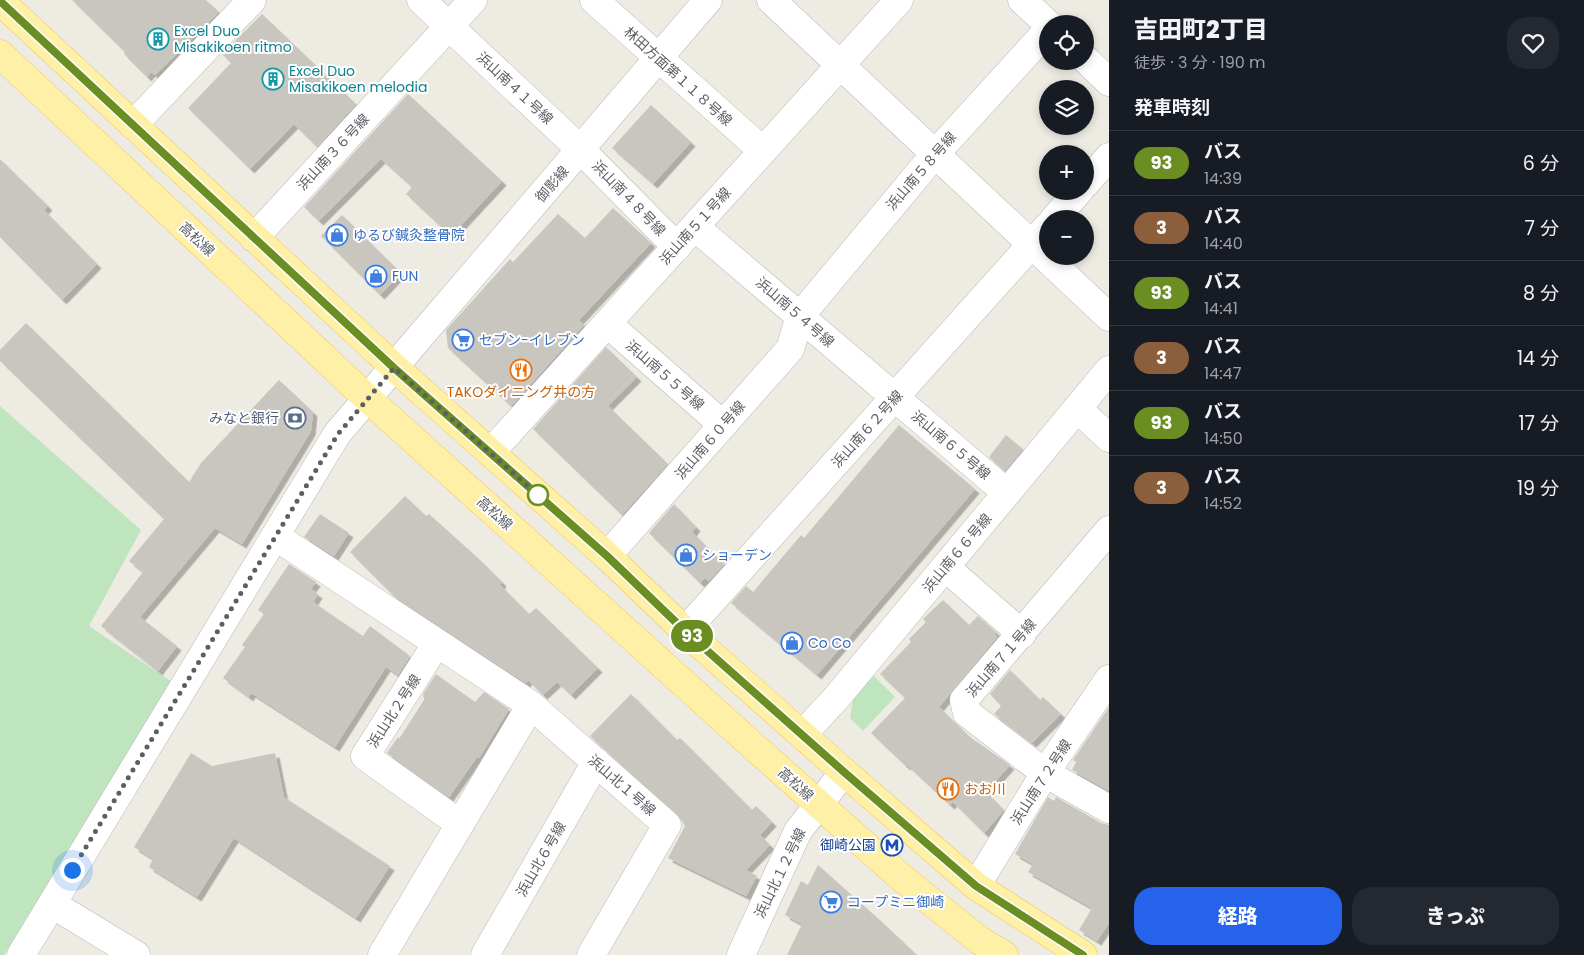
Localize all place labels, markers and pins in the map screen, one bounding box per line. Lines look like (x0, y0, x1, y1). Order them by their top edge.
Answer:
place label: Excel Duo Misakikoen ritmo (174, 21, 292, 57)
building icon: Excel Duo Misakikoen ritmo (146, 27, 170, 51)
place label: Excel Duo Misakikoen melodia (289, 61, 427, 97)
building icon: Excel Duo Misakikoen melodia (261, 67, 285, 91)
shop icon: ゆるび鍼灸整骨院 (325, 223, 349, 247)
place label: ゆるび鍼灸整骨院 (353, 225, 465, 245)
shop icon: FUN (364, 264, 388, 288)
place label: FUN (392, 266, 418, 286)
supermarket icon: セブン-イレブン (451, 328, 475, 352)
place label: セブン-イレブン (479, 330, 585, 350)
restaurant icon: TAKOダイニング井の方 (509, 358, 533, 382)
place label: TAKOダイニング井の方 (447, 382, 595, 402)
bank icon: みなと銀行 (283, 406, 307, 430)
place label: みなと銀行 (209, 408, 279, 428)
unlabelled marker (527, 484, 549, 506)
shop icon: ショーデン (674, 543, 698, 567)
place label: ショーデン (702, 545, 772, 565)
shop icon: Co Co (780, 631, 804, 655)
place label: Co Co (808, 633, 851, 653)
restaurant icon: おお川 (936, 777, 960, 801)
place label: おお川 (964, 779, 1006, 799)
metro station icon: 御崎公園 (880, 833, 904, 857)
place label: 御崎公園 (820, 835, 876, 855)
supermarket icon: コープミニ御崎 (819, 890, 843, 914)
place label: コープミニ御崎 (847, 892, 944, 912)

